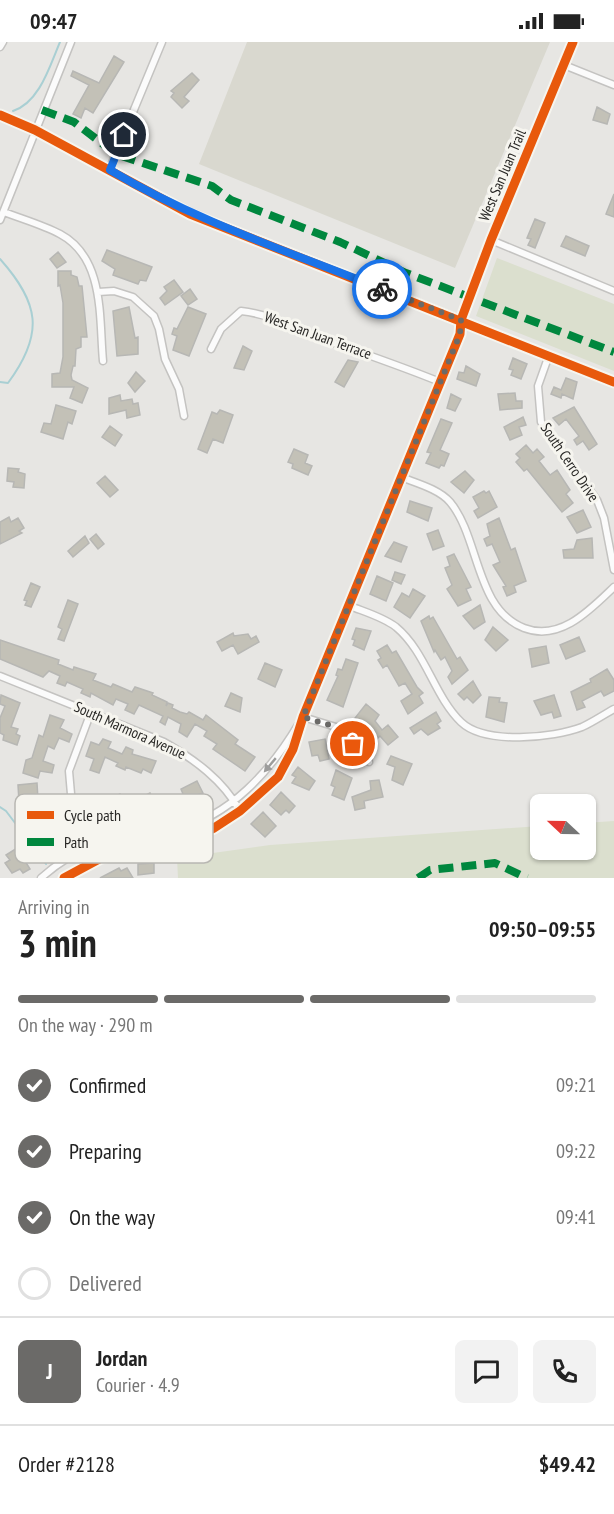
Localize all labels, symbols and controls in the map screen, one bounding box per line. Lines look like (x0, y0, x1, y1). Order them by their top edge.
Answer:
text: 09:47 (30, 7, 78, 35)
pin (98, 109, 149, 160)
icon: home (107, 118, 140, 151)
street label: West San Juan Trail (474, 126, 530, 224)
courier (352, 259, 412, 319)
icon: bike (366, 273, 399, 306)
street label: West San Juan Terrace (262, 307, 374, 363)
street label: South Cerro Drive (537, 419, 603, 505)
street label: South Marmora Avenue (71, 697, 189, 763)
pin (327, 718, 378, 769)
icon: bag (336, 727, 369, 760)
one-way arrow (264, 757, 277, 772)
legend (15, 794, 213, 863)
north arrow (530, 794, 596, 860)
map controls (530, 794, 596, 860)
text: Cycle path (64, 805, 121, 825)
text: Path (64, 832, 89, 852)
text: Arriving in (18, 894, 90, 920)
text: 09:50–09:55 (489, 915, 596, 943)
text: 3 min (18, 917, 97, 968)
text: On the way · 290 m (18, 1012, 153, 1038)
icon: check (18, 1069, 51, 1102)
text: Confirmed (69, 1071, 146, 1099)
text: 09:21 (556, 1072, 596, 1098)
icon: check (18, 1135, 51, 1168)
text: Preparing (69, 1137, 142, 1165)
text: 09:22 (556, 1138, 596, 1164)
icon: check (18, 1201, 51, 1234)
text: On the way (69, 1203, 155, 1231)
text: 09:41 (556, 1204, 596, 1230)
text: Delivered (69, 1269, 142, 1297)
button: chat (455, 1340, 518, 1403)
button: phone (533, 1340, 596, 1403)
text: Jordan (96, 1344, 147, 1372)
text: J (46, 1357, 53, 1385)
text: Courier · 4.9 (96, 1372, 180, 1398)
text: Order #2128 (18, 1450, 115, 1478)
text: $49.42 (539, 1450, 596, 1478)

